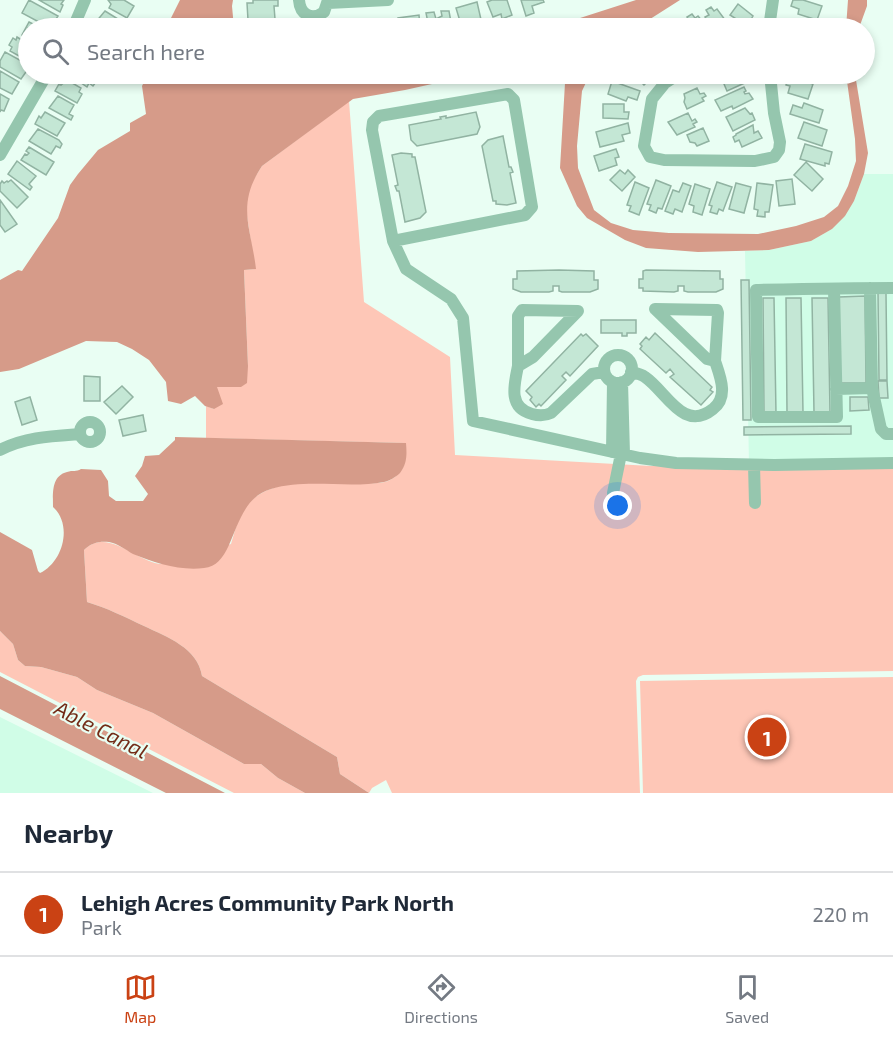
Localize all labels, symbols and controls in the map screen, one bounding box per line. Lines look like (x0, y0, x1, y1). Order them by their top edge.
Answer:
search box (18, 18, 875, 84)
icon: search (39, 35, 72, 68)
text: Search here (87, 38, 205, 64)
your location (603, 491, 632, 520)
water label: Able Canal (50, 694, 152, 763)
pin: 1 (748, 714, 786, 760)
text: Nearby (24, 817, 113, 848)
text: Lehigh Acres Community Park North (81, 889, 454, 915)
text: 1 (39, 902, 48, 926)
text: 220 m (812, 902, 869, 926)
text: Park (81, 915, 122, 939)
tab: Map (124, 971, 157, 1026)
tab: Directions (404, 971, 478, 1026)
tab: Saved (725, 971, 769, 1026)

